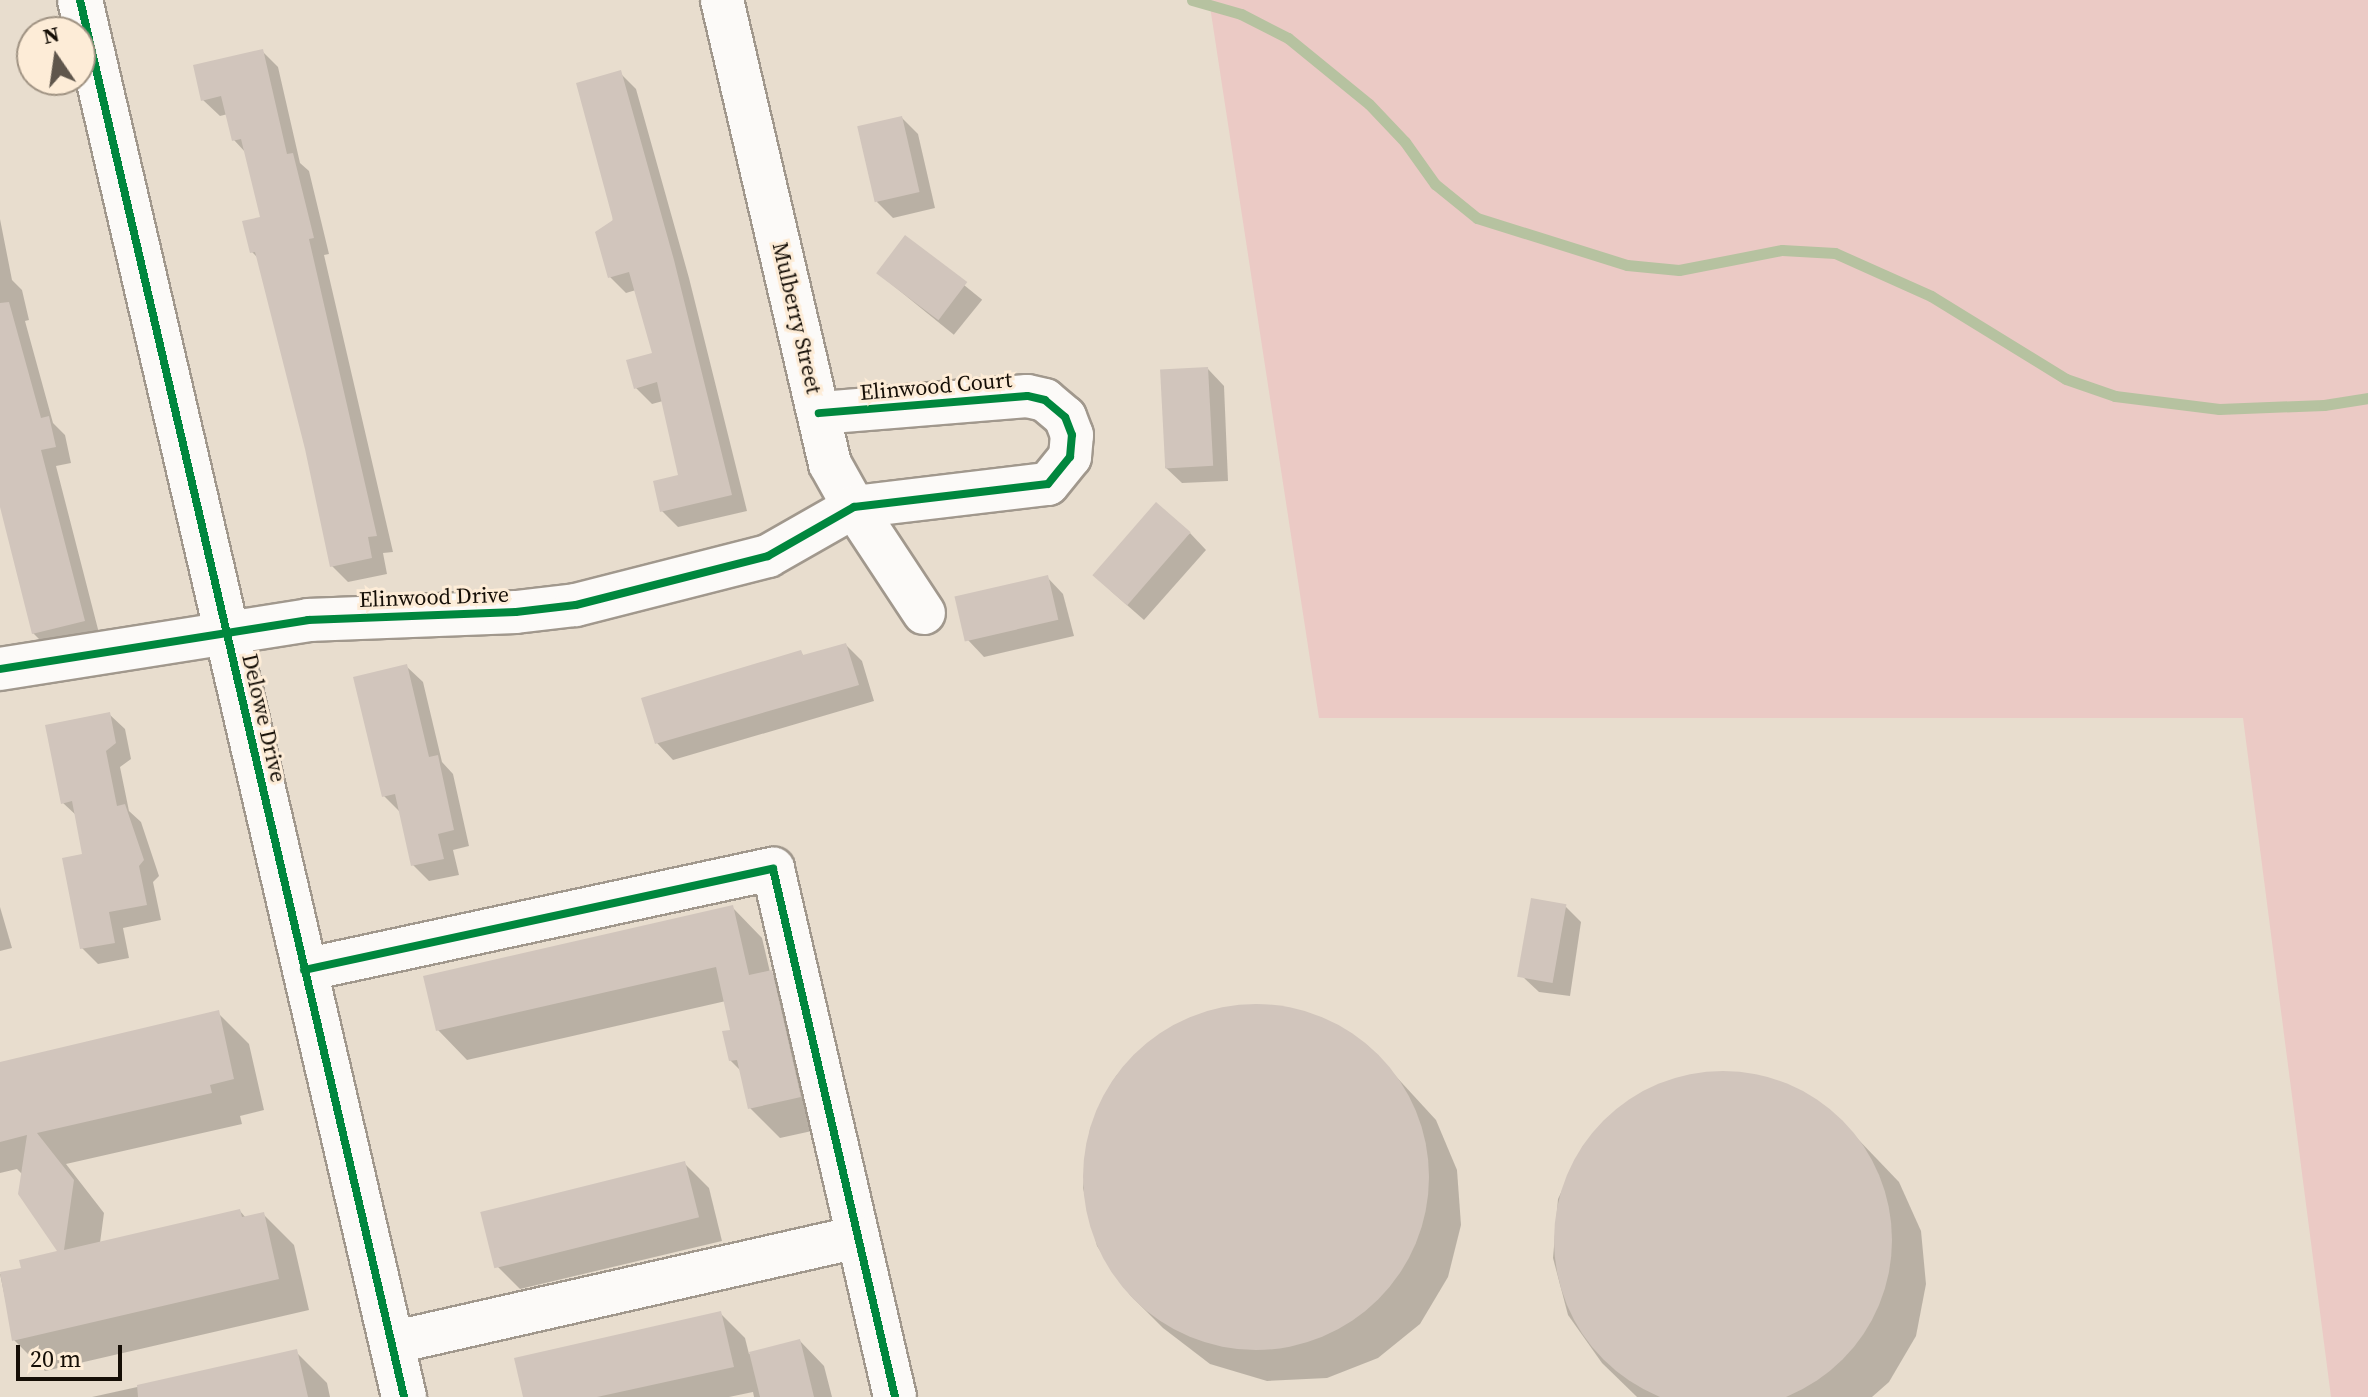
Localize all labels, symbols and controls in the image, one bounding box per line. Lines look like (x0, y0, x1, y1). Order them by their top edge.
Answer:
north arrow (16, 16, 96, 96)
text: N (40, 18, 62, 51)
street label: Mulberry Street (767, 240, 827, 396)
street label: Elinwood Court (859, 366, 1013, 406)
street label: Elinwood Drive (358, 581, 510, 613)
street label: Delowe Drive (236, 651, 292, 785)
scale bar (20, 1329, 126, 1379)
text: 20 m (30, 1342, 81, 1375)

